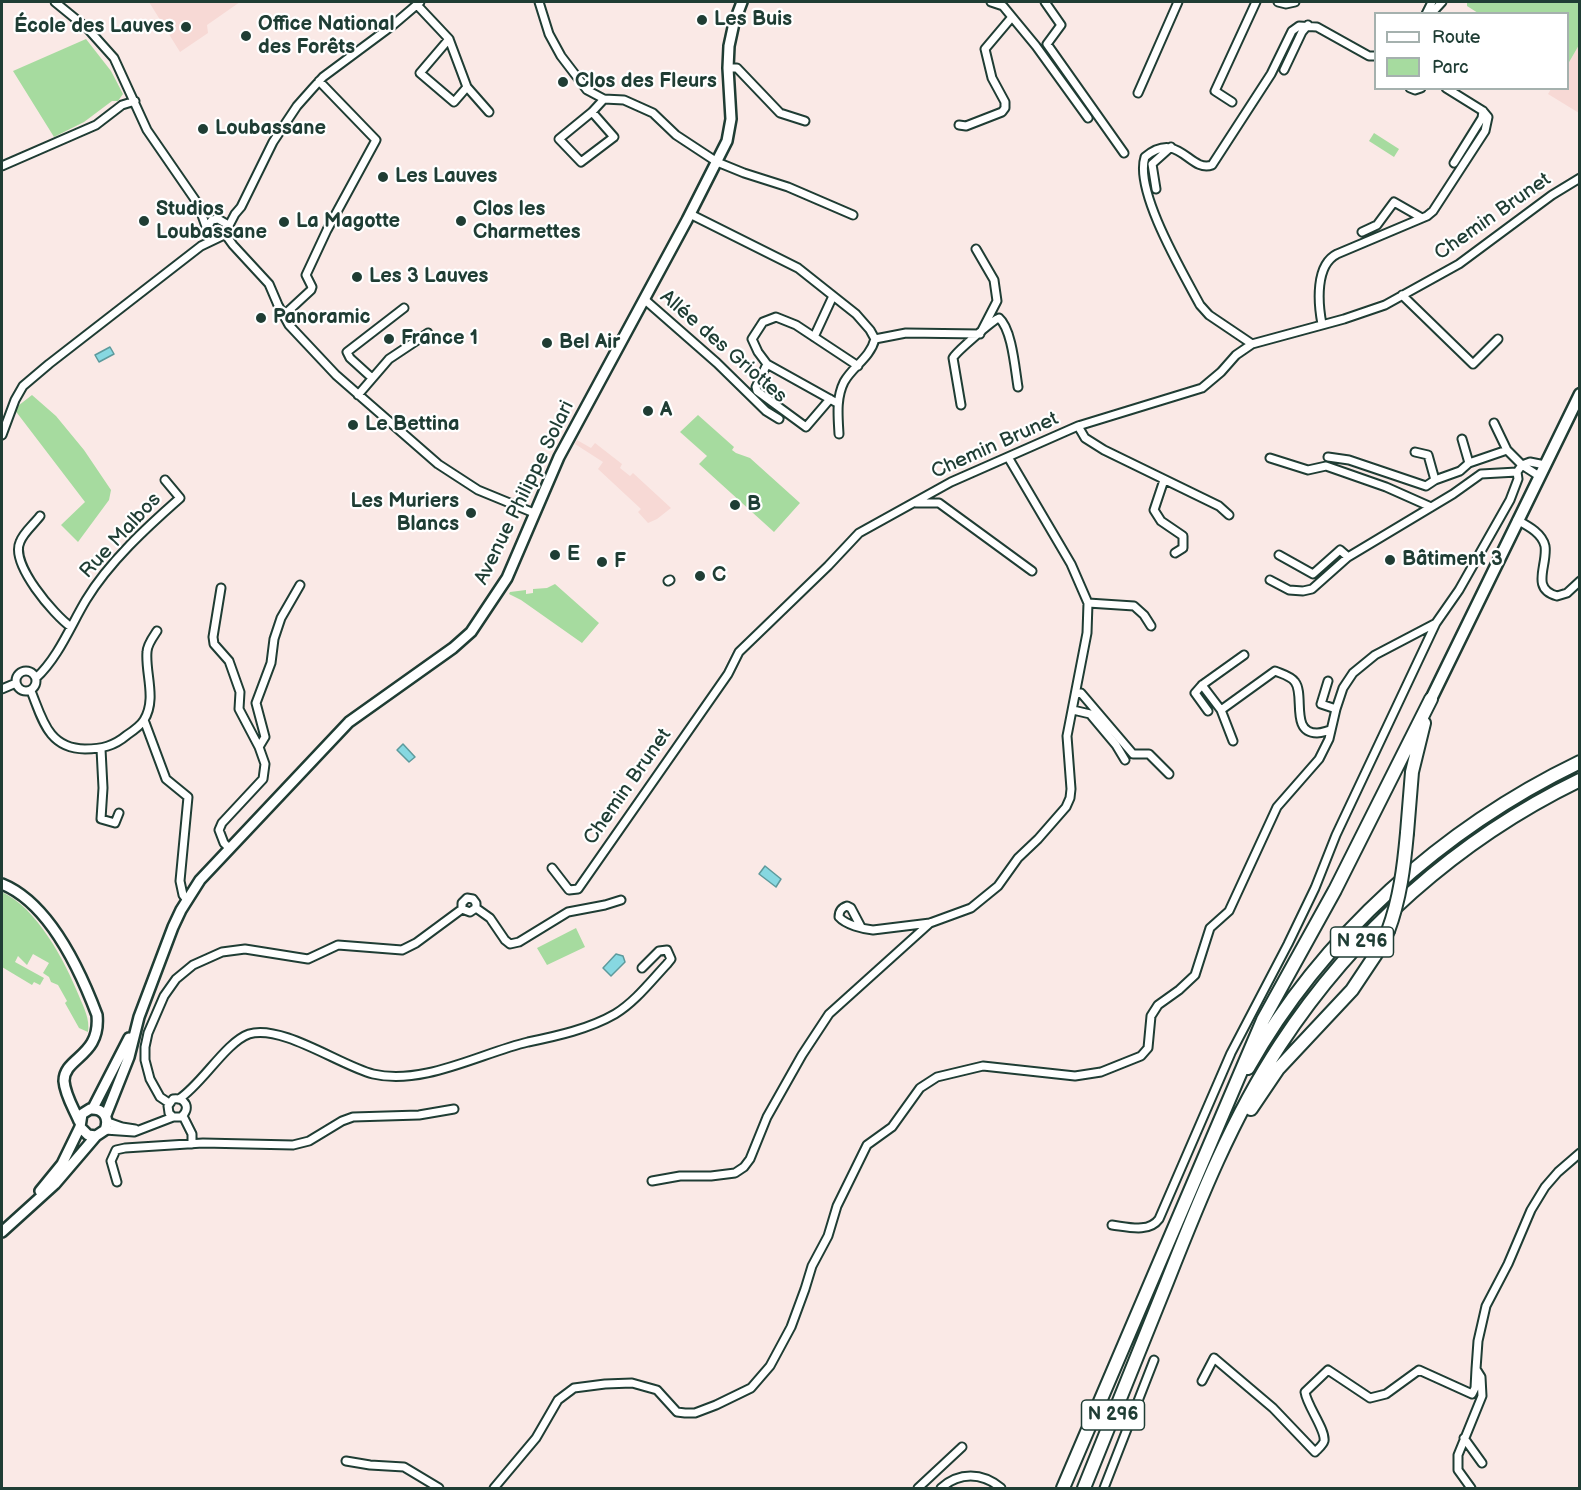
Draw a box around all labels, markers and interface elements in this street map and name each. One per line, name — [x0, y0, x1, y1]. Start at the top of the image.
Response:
place label: Les Buis — [714, 8, 792, 32]
legend — [1374, 12, 1569, 90]
place label: Office National des Forêts — [258, 13, 395, 60]
marker: Les Buis — [695, 13, 709, 27]
place label: École des Lauves — [14, 15, 174, 39]
marker: École des Lauves — [179, 20, 193, 34]
text: Route — [1432, 27, 1481, 48]
marker: Office National des Forêts — [239, 29, 253, 43]
text: Parc — [1432, 57, 1469, 78]
place label: Clos des Fleurs — [575, 70, 717, 94]
marker: Clos des Fleurs — [556, 75, 570, 89]
place label: Loubassane — [215, 117, 326, 141]
marker: Loubassane — [196, 122, 210, 136]
place label: Les Lauves — [395, 165, 497, 189]
street label: Chemin Brunet — [1430, 168, 1556, 266]
marker: Les Lauves — [376, 170, 390, 184]
place label: Studios Loubassane — [156, 198, 267, 245]
place label: Clos les Charmettes — [473, 198, 581, 245]
place label: La Magotte — [296, 210, 400, 234]
marker: Studios Loubassane — [137, 214, 151, 228]
marker: Clos les Charmettes — [454, 214, 468, 228]
marker: La Magotte — [277, 215, 291, 229]
place label: Les 3 Lauves — [369, 265, 488, 289]
marker: Les 3 Lauves — [350, 270, 364, 284]
street label: Allée des Griottes — [655, 285, 791, 409]
place label: Panoramic — [273, 306, 371, 330]
marker: Panoramic — [254, 311, 268, 325]
place label: France 1 — [401, 327, 478, 351]
place label: Bel Air — [559, 331, 620, 355]
marker: France 1 — [382, 332, 396, 346]
marker: Bel Air — [540, 336, 554, 350]
street label: Avenue Philippe Solari — [470, 397, 580, 589]
place label: A — [660, 399, 672, 423]
marker: A — [641, 404, 655, 418]
street label: Chemin Brunet — [928, 407, 1062, 485]
place label: Le Bettina — [365, 413, 460, 437]
marker: Le Bettina — [346, 418, 360, 432]
street label: Rue Malbos — [75, 488, 167, 584]
place label: Les Muriers Blancs — [350, 490, 459, 537]
place label: B — [747, 493, 761, 517]
marker: B — [728, 498, 742, 512]
marker: Les Muriers Blancs — [464, 506, 478, 520]
place label: E — [567, 543, 580, 567]
marker: E — [548, 548, 562, 562]
place label: Bâtiment 3 — [1402, 548, 1503, 572]
place label: F — [614, 550, 626, 574]
marker: Bâtiment 3 — [1383, 553, 1397, 567]
marker: F — [595, 555, 609, 569]
place label: C — [712, 564, 726, 588]
marker: C — [693, 569, 707, 583]
street label: Chemin Brunet — [579, 724, 677, 850]
road number: N 296 — [1330, 927, 1394, 957]
road number: N 296 — [1082, 1400, 1144, 1430]

